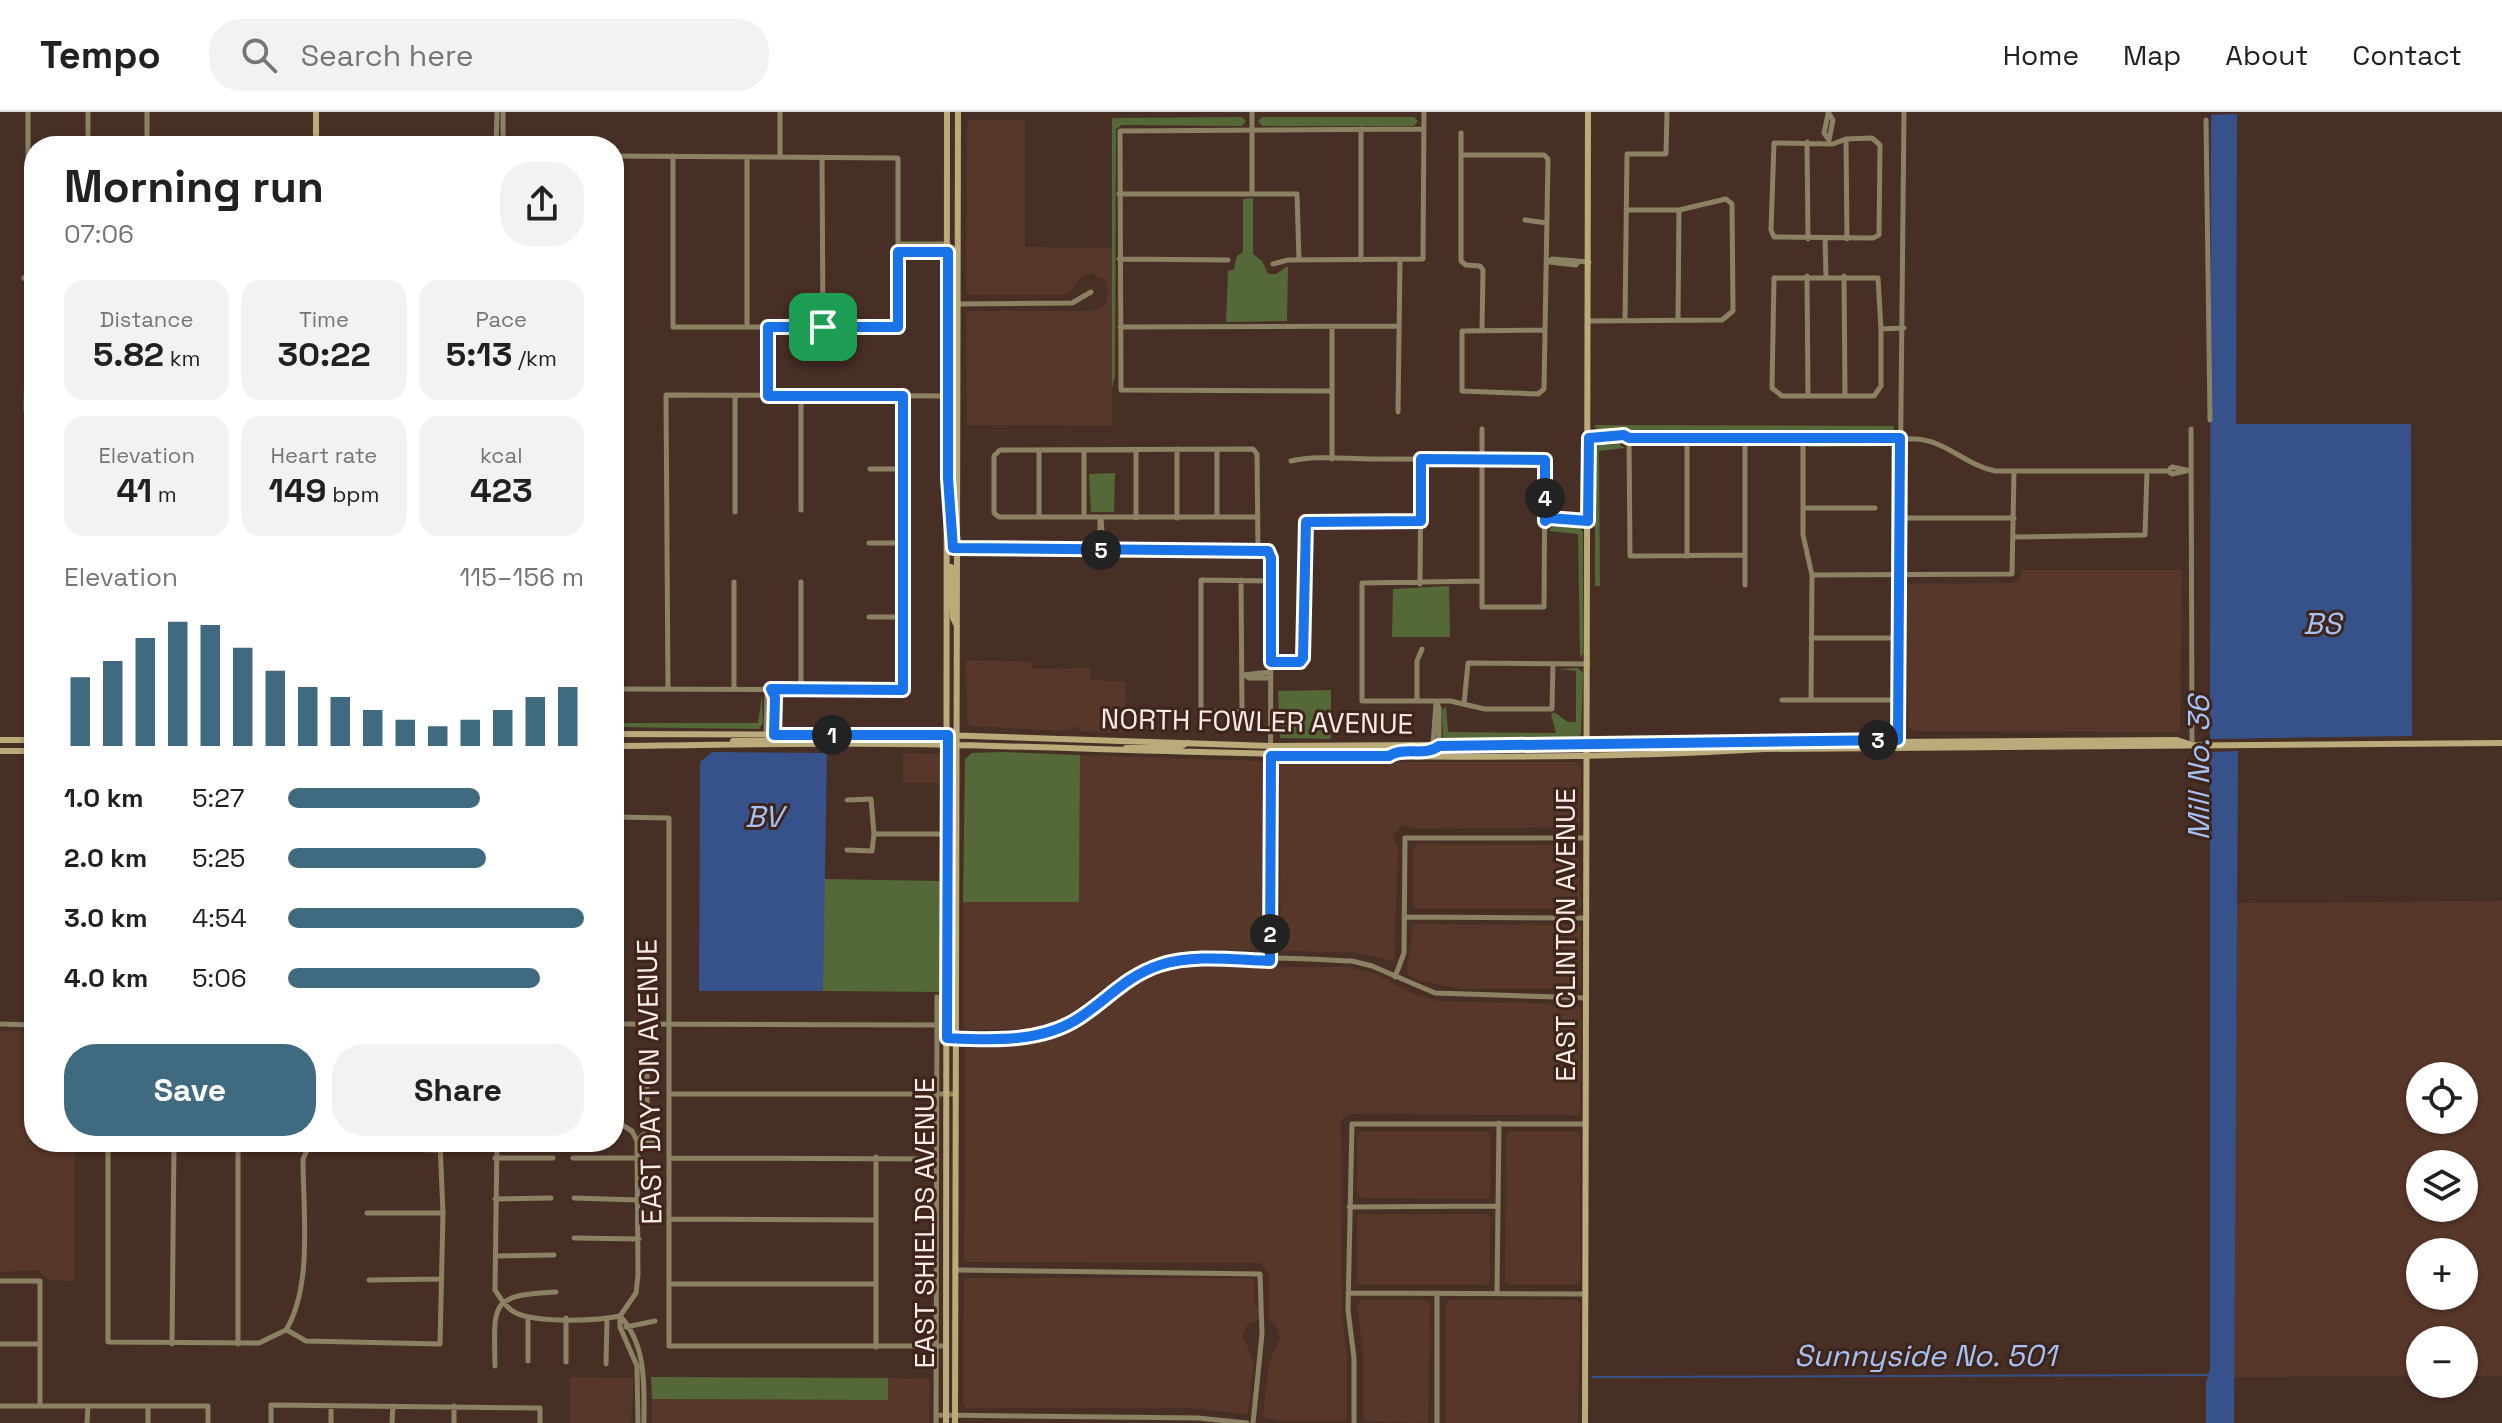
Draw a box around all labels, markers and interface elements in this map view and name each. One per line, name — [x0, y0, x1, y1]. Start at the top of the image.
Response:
search box — [209, 19, 769, 91]
text: Tempo — [40, 31, 161, 79]
icon: search — [237, 33, 281, 77]
text: Search here — [301, 36, 474, 75]
text: Home — [2003, 37, 2079, 73]
text: Map — [2123, 37, 2181, 73]
text: About — [2225, 37, 2308, 73]
text: Contact — [2352, 37, 2462, 73]
text: Morning run — [64, 159, 324, 215]
button: share — [500, 162, 584, 246]
text: 07:06 — [64, 217, 134, 251]
pin — [789, 293, 857, 361]
text: Distance — [100, 305, 194, 333]
text: Time — [299, 305, 349, 333]
text: Pace — [476, 305, 527, 333]
icon: arrive — [801, 305, 845, 349]
text: 5.82 — [93, 333, 164, 376]
text: 30:22 — [277, 333, 371, 376]
text: 5:13 — [446, 333, 512, 376]
text: km — [164, 344, 200, 372]
text: /km — [512, 344, 557, 372]
text: Elevation — [98, 441, 195, 469]
text: Heart rate — [271, 441, 377, 469]
text: kcal — [480, 441, 523, 469]
text: 41 — [117, 469, 152, 512]
text: 149 — [269, 469, 327, 512]
text: 423 — [470, 469, 533, 512]
pin: 4 — [1525, 478, 1565, 518]
text: m — [152, 480, 177, 508]
text: bpm — [327, 480, 379, 508]
text: 4 — [1538, 484, 1552, 512]
pin: 5 — [1081, 530, 1121, 570]
text: 5 — [1094, 536, 1108, 564]
text: Elevation — [64, 560, 178, 594]
text: 115–156 m — [460, 560, 584, 594]
water label: BS — [2303, 604, 2344, 643]
water label: Mill No. 36 — [2179, 693, 2218, 840]
street label: NORTH FOWLER AVENUE — [1100, 700, 1414, 742]
pin: 1 — [812, 715, 852, 755]
pin: 3 — [1858, 720, 1898, 760]
text: 1 — [827, 721, 837, 749]
text: 3 — [1871, 726, 1885, 754]
text: 1.0 km — [64, 781, 144, 815]
text: 5:27 — [192, 781, 244, 815]
street label: EAST CLINTON AVENUE — [1547, 788, 1583, 1082]
water label: BV — [745, 797, 788, 836]
text: 2.0 km — [64, 841, 147, 875]
text: 5:25 — [192, 841, 245, 875]
text: 3.0 km — [64, 901, 148, 935]
text: 4:54 — [192, 901, 247, 935]
pin: 2 — [1250, 914, 1290, 954]
text: 2 — [1263, 920, 1277, 948]
street label: EAST DAYTON AVENUE — [629, 939, 669, 1225]
text: 4.0 km — [64, 961, 148, 995]
text: 5:06 — [192, 961, 247, 995]
button: Save — [64, 1044, 316, 1136]
button: Share — [332, 1044, 584, 1136]
map controls — [2406, 1062, 2478, 1398]
button: locate — [2406, 1062, 2478, 1134]
street label: EAST SHIELDS AVENUE — [906, 1078, 942, 1368]
button: layers — [2406, 1150, 2478, 1222]
button: + — [2406, 1238, 2478, 1310]
button: − — [2406, 1326, 2478, 1398]
water label: Sunnyside No. 501 — [1794, 1336, 2059, 1375]

